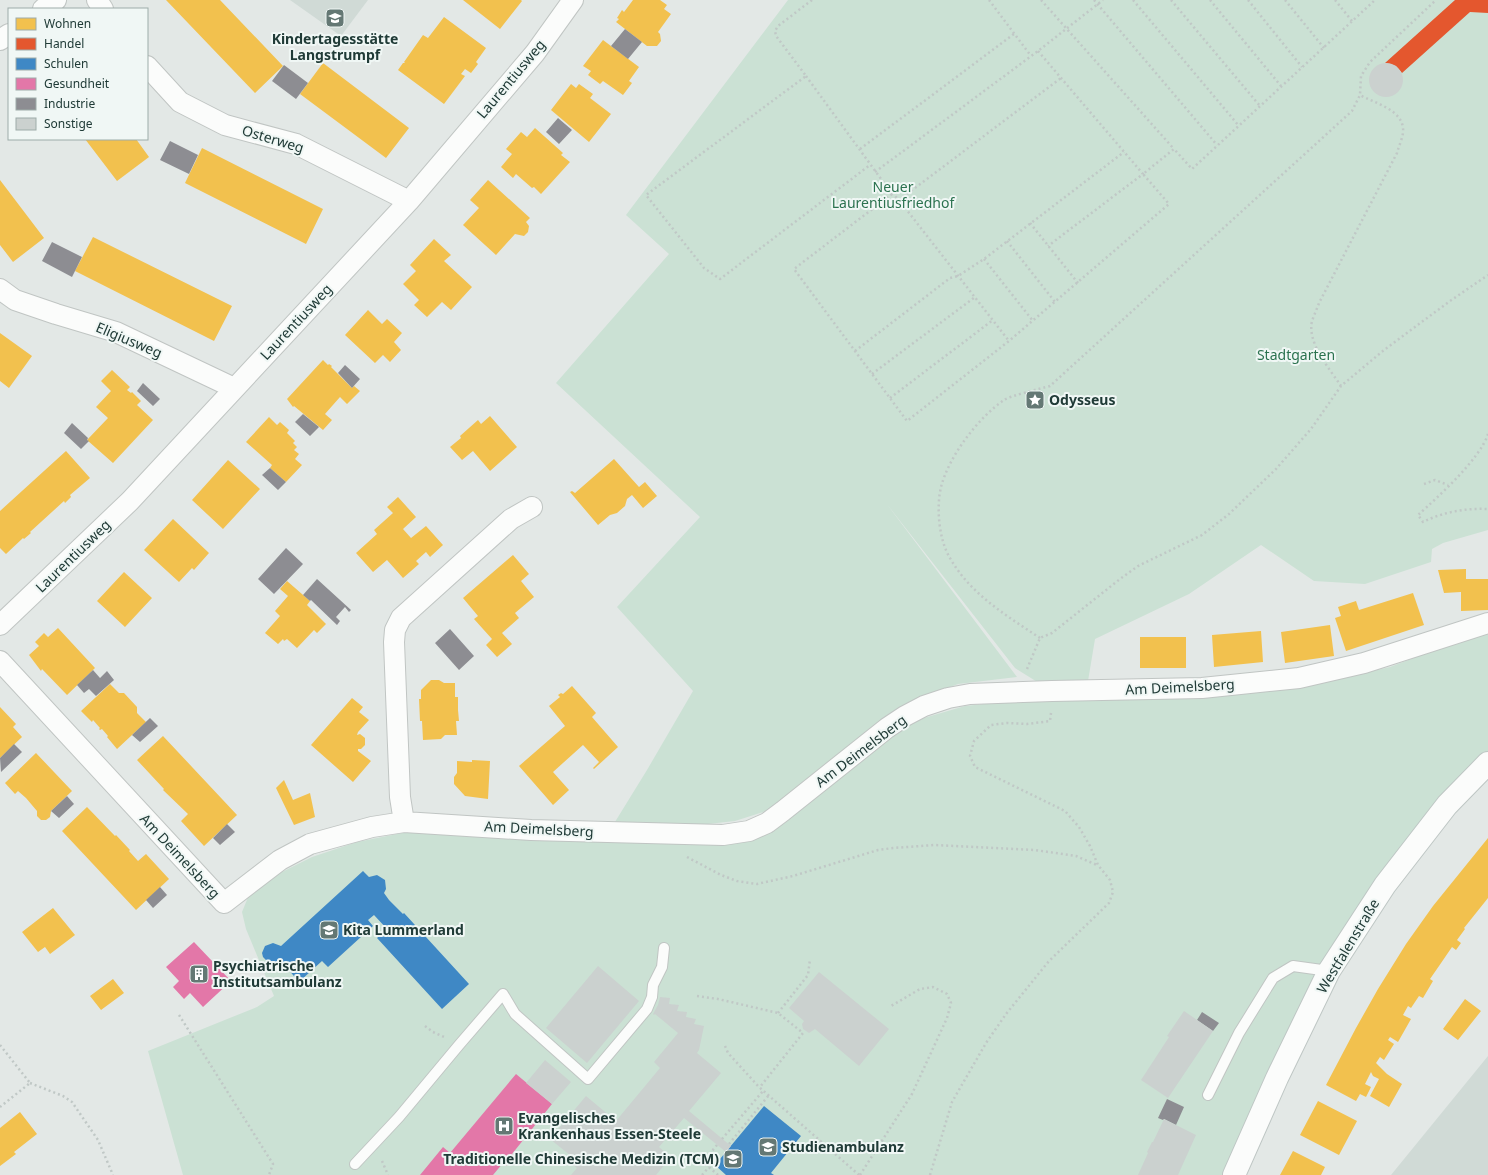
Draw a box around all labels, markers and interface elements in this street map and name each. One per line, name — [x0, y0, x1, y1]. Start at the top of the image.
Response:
school or university icon: Kindertagesstätte Langstrumpf — [324, 7, 346, 29]
legend — [8, 8, 148, 140]
text: Wohnen — [44, 15, 91, 32]
place label: Kindertagesstätte Langstrumpf — [272, 29, 398, 64]
text: Handel — [44, 35, 84, 52]
street label: Laurentiusweg — [472, 35, 549, 122]
text: Schulen — [44, 55, 88, 72]
text: Gesundheit — [44, 75, 110, 92]
text: Industrie — [44, 95, 95, 112]
text: Sonstige — [44, 115, 93, 132]
street label: Osterweg — [240, 120, 306, 157]
park label: Neuer Laurentiusfriedhof — [832, 177, 955, 212]
street label: Laurentiusweg — [255, 280, 336, 364]
street label: Eligiusweg — [93, 317, 165, 362]
park label: Stadtgarten — [1257, 345, 1335, 364]
place icon: Odysseus — [1024, 389, 1046, 411]
place label: Odysseus — [1049, 390, 1115, 409]
street label: Laurentiusweg — [31, 515, 114, 596]
street label: Am Deimelsberg — [1125, 674, 1235, 699]
street label: Am Deimelsberg — [811, 710, 910, 791]
street label: Am Deimelsberg — [136, 809, 225, 902]
street label: Am Deimelsberg — [484, 816, 594, 841]
street label: Westfalenstraße — [1312, 895, 1383, 997]
school or university icon: Kita Lummerland — [318, 919, 340, 941]
place label: Kita Lummerland — [343, 920, 464, 939]
place label: Psychiatrische Institutsambulanz — [213, 956, 342, 991]
building icon: Psychiatrische Institutsambulanz — [188, 963, 210, 985]
place label: Evangelisches Krankenhaus Essen-Steele — [518, 1108, 701, 1143]
hospital icon: Evangelisches Krankenhaus Essen-Steele — [493, 1115, 515, 1137]
school or university icon: Studienambulanz — [757, 1136, 779, 1158]
place label: Studienambulanz — [782, 1137, 904, 1156]
school or university icon: Traditionelle Chinesische Medizin (TCM) — [722, 1148, 744, 1170]
place label: Traditionelle Chinesische Medizin (TCM) — [443, 1149, 719, 1168]

